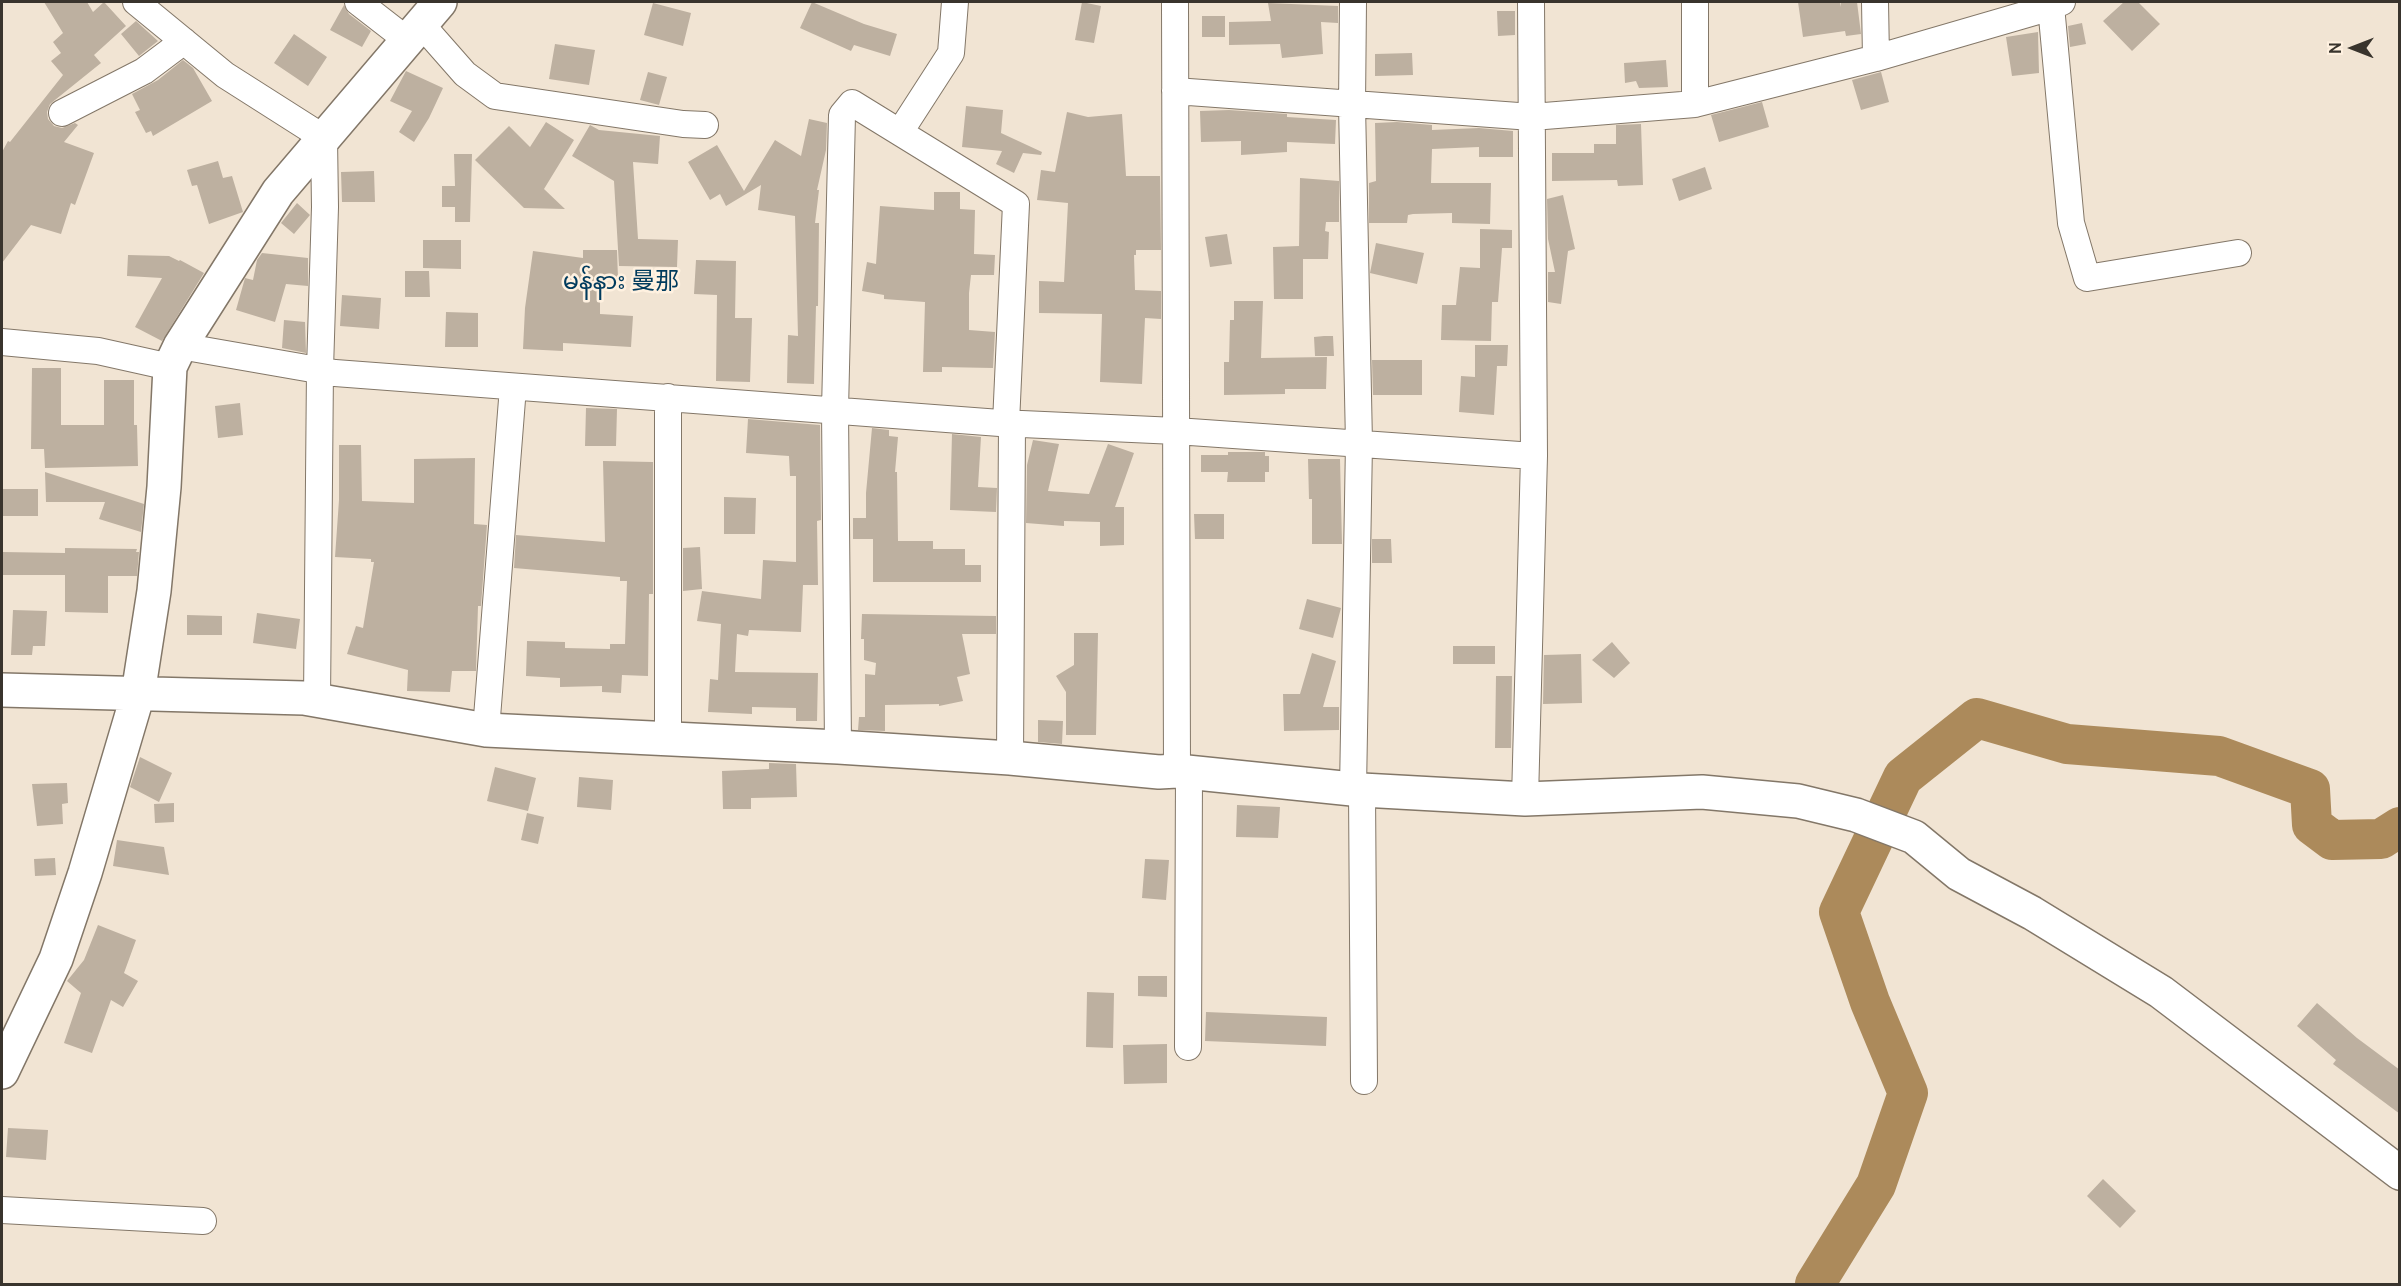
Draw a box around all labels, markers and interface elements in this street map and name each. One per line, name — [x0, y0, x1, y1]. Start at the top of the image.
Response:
north arrow — [2323, 18, 2383, 78]
text: N — [2326, 42, 2344, 54]
district label: မန်နား 曼那 — [563, 267, 679, 295]

